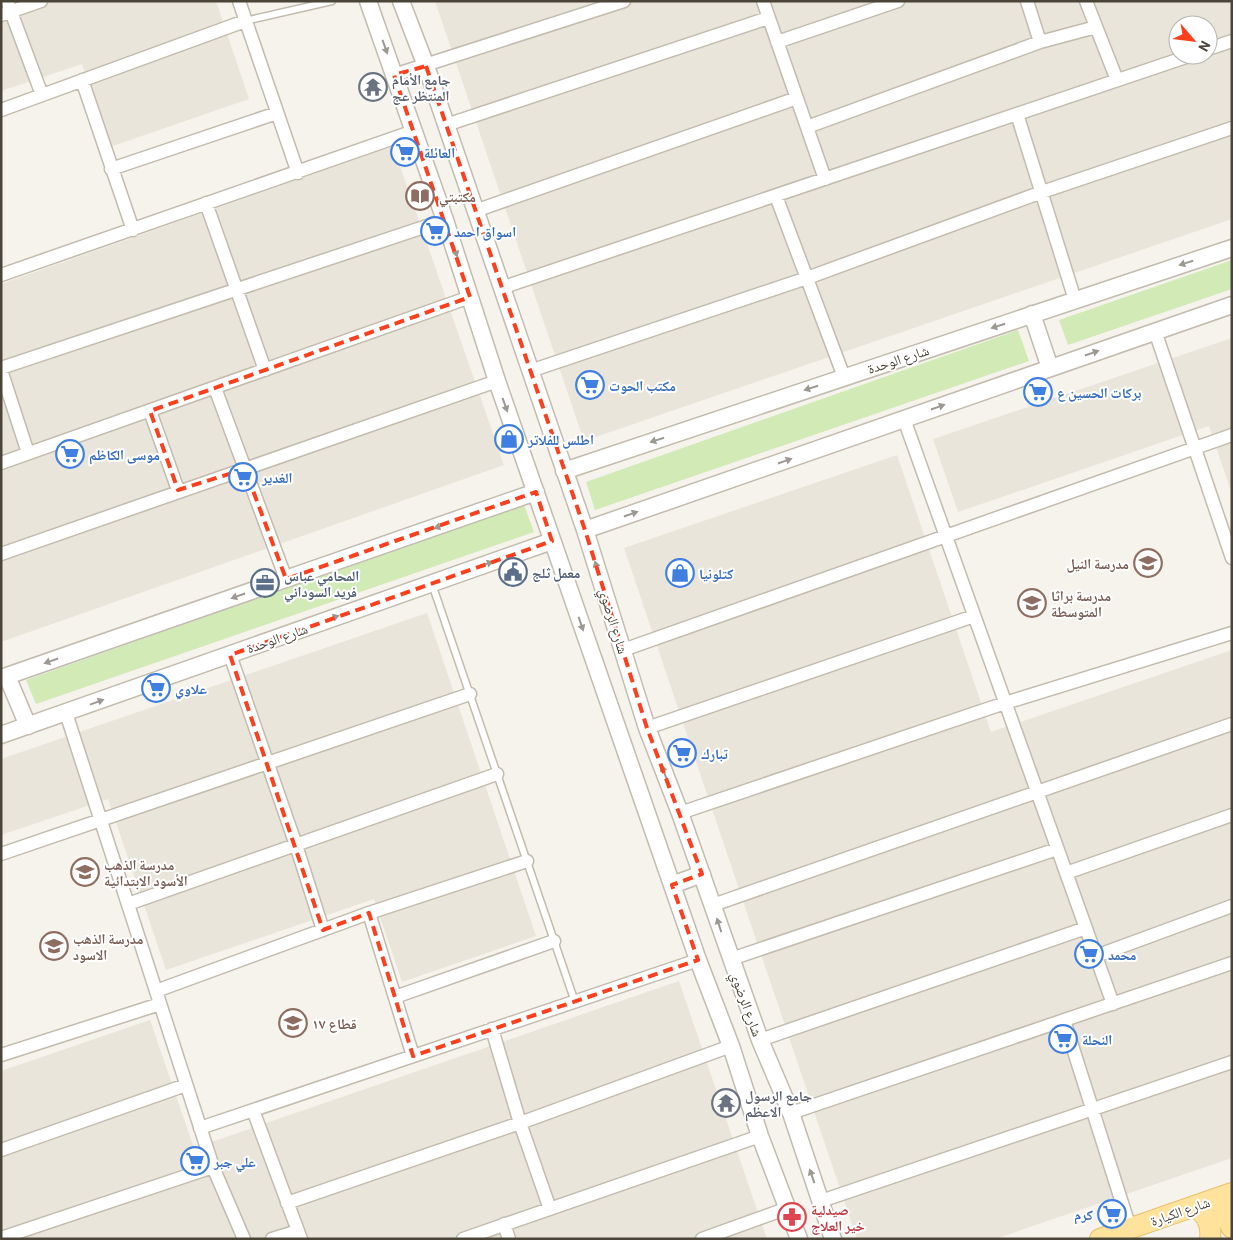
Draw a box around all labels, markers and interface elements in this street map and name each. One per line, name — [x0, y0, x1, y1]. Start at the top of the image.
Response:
north arrow — [1168, 15, 1218, 65]
text: N — [1195, 38, 1215, 54]
one-way arrow — [381, 40, 389, 55]
place label: جامع الأمام المنتظر عج — [392, 71, 451, 105]
temple icon: جامع الأمام المنتظر عج — [358, 72, 388, 102]
supermarket icon: العائلة — [390, 137, 420, 167]
place label: العائلة — [424, 144, 455, 161]
library icon: مكتبتي — [405, 181, 435, 211]
place label: مكتبتي — [439, 188, 476, 208]
supermarket icon: اسواق احمد — [420, 216, 450, 246]
place label: اسواق احمد — [454, 223, 516, 241]
one-way arrow — [451, 243, 459, 258]
one-way arrow — [1178, 260, 1193, 267]
one-way arrow — [991, 323, 1006, 330]
street label: شارع الوحدة — [865, 341, 931, 379]
one-way arrow — [1084, 349, 1099, 357]
supermarket icon: مكتب الحوت — [575, 370, 605, 400]
place label: مكتب الحوت — [609, 377, 676, 394]
supermarket icon: بركات الحسين ع — [1023, 377, 1053, 407]
place label: بركات الحسين ع — [1057, 384, 1141, 402]
one-way arrow — [803, 385, 818, 393]
one-way arrow — [501, 398, 509, 413]
one-way arrow — [931, 403, 946, 410]
shop icon: اطلس للفلاتر — [494, 424, 524, 454]
place label: اطلس للفلاتر — [527, 431, 594, 449]
one-way arrow — [649, 437, 664, 444]
supermarket icon: موسى الكاظم — [55, 439, 85, 469]
place label: موسى الكاظم — [89, 446, 160, 465]
one-way arrow — [778, 457, 793, 465]
supermarket icon: الغدير — [228, 462, 258, 492]
place label: الغدير — [261, 469, 292, 486]
one-way arrow — [624, 510, 639, 517]
one-way arrow — [433, 522, 448, 530]
school or university icon: مدرسة النيل — [1133, 548, 1163, 578]
place label: مدرسة النيل — [1066, 555, 1129, 573]
public building icon: معمل ثلج — [498, 557, 528, 587]
shop icon: كتلونيا — [665, 558, 695, 588]
one-way arrow — [478, 560, 493, 567]
one-way arrow — [593, 561, 601, 576]
place label: معمل ثلج — [532, 564, 580, 582]
place label: كتلونيا — [699, 565, 733, 582]
place label: المحامي عباس فريد السوداني — [284, 567, 359, 603]
office icon: المحامي عباس فريد السوداني — [250, 568, 280, 598]
street label: شارع الرضوي — [593, 586, 632, 657]
place label: مدرسة براثا المتوسطة — [1051, 587, 1111, 620]
school or university icon: مدرسة براثا المتوسطة — [1017, 588, 1047, 618]
one-way arrow — [230, 593, 245, 600]
one-way arrow — [325, 614, 340, 621]
one-way arrow — [578, 617, 586, 632]
street label: شارع الوحدة — [244, 620, 310, 658]
one-way arrow — [43, 657, 58, 665]
supermarket icon: علاوي — [141, 673, 171, 703]
place label: علاوي — [175, 680, 207, 700]
one-way arrow — [89, 698, 104, 705]
supermarket icon: تبارك — [667, 738, 697, 768]
place label: تبارك — [701, 745, 728, 762]
one-way arrow — [660, 765, 667, 780]
place label: مدرسة الذهب الأسود الابتدائية — [104, 856, 188, 889]
school or university icon: مدرسة الذهب الأسود الابتدائية — [70, 857, 100, 887]
one-way arrow — [715, 918, 723, 933]
place label: مدرسة الذهب الاسود — [73, 930, 143, 963]
school or university icon: مدرسة الذهب الاسود — [39, 931, 69, 961]
supermarket icon: محمد — [1074, 939, 1104, 969]
place label: محمد — [1108, 946, 1136, 963]
street label: شارع الرضوي — [724, 969, 767, 1040]
school or university icon: قطاع ١٧ — [278, 1008, 308, 1038]
place label: قطاع ١٧ — [312, 1015, 357, 1033]
supermarket icon: النحلة — [1048, 1024, 1078, 1054]
place label: النحلة — [1082, 1031, 1112, 1048]
place label: جامع الرسول الاعظم — [745, 1087, 812, 1122]
temple icon: جامع الرسول الاعظم — [711, 1088, 741, 1118]
supermarket icon: علي جبر — [180, 1146, 210, 1176]
place label: علي جبر — [213, 1153, 256, 1173]
one-way arrow — [808, 1168, 816, 1183]
street label: شارع الكيارة — [1148, 1193, 1213, 1231]
supermarket icon: كرم — [1097, 1199, 1127, 1229]
place label: صيدلية خير العلاج — [811, 1201, 865, 1235]
pharmacy icon: صيدلية خير العلاج — [777, 1202, 807, 1232]
place label: كرم — [1074, 1206, 1093, 1225]

